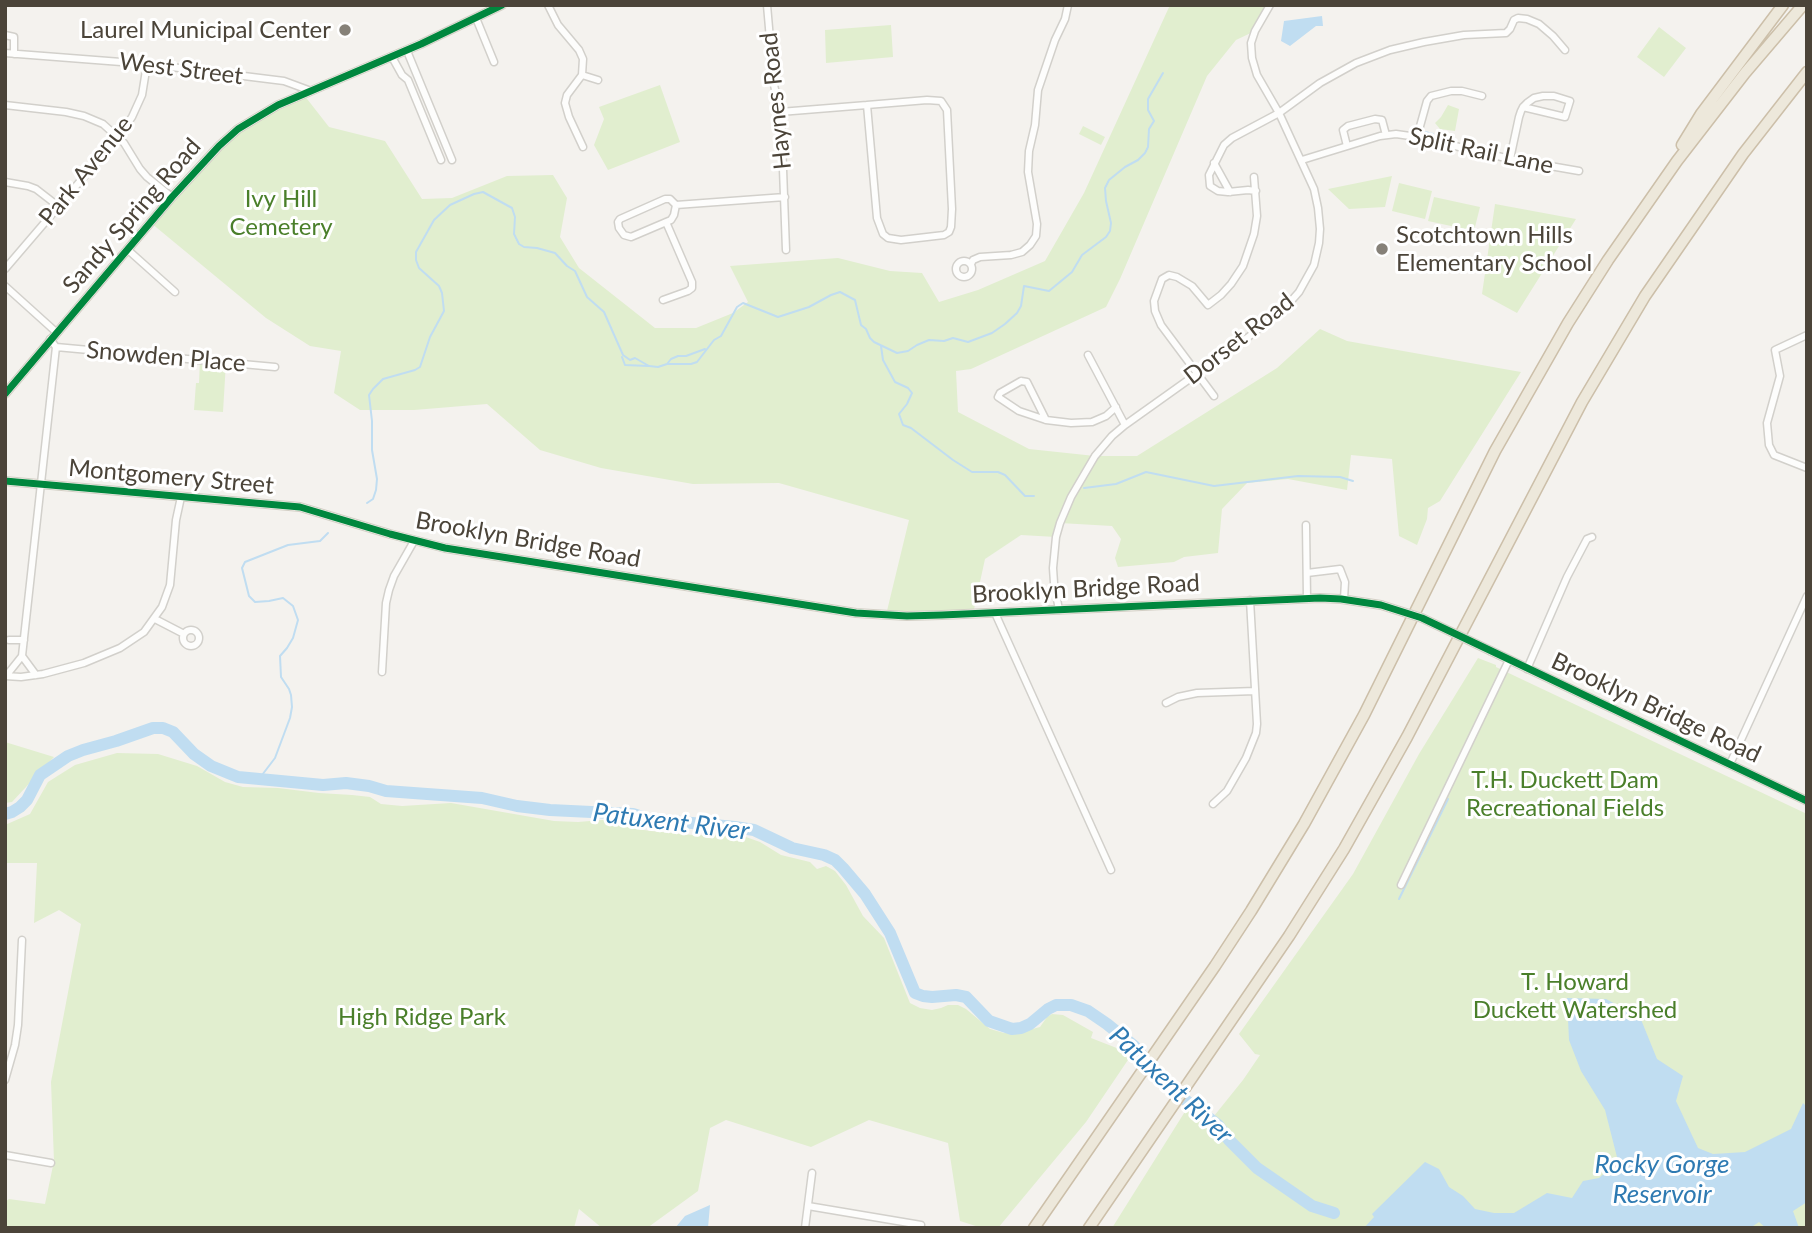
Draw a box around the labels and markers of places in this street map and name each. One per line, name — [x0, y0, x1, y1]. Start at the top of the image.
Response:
place label: Laurel Municipal Center — [80, 16, 331, 44]
marker: Laurel Municipal Center — [337, 22, 353, 38]
place label: Scotchtown Hills Elementary School — [1396, 221, 1592, 277]
marker: Scotchtown Hills Elementary School — [1374, 241, 1390, 257]

